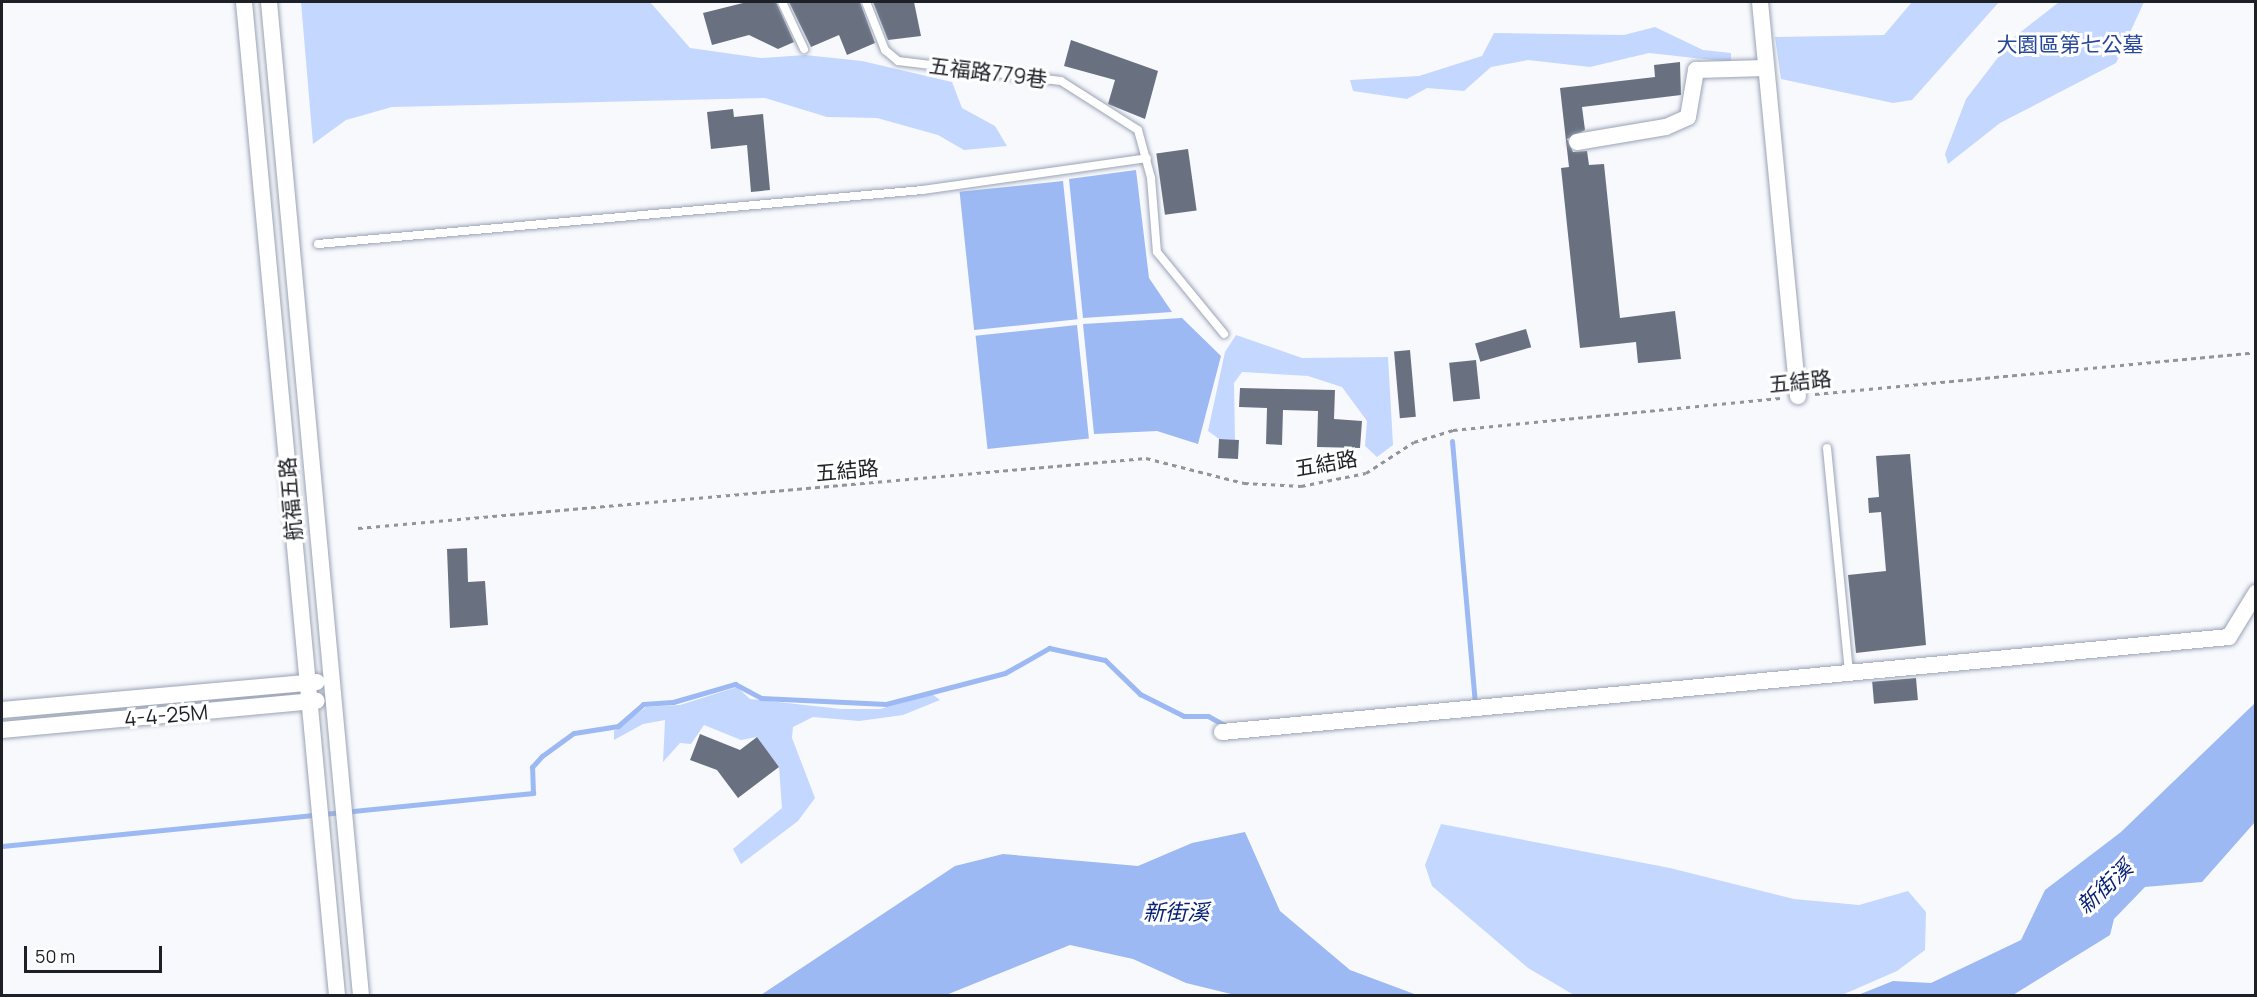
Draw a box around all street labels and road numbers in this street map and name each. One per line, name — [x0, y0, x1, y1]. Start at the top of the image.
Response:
street label: 五福路779巷 — [928, 52, 1048, 92]
street label: 五結路 — [1767, 365, 1833, 397]
street label: 五結路 — [1293, 445, 1359, 481]
street label: 五結路 — [815, 455, 879, 485]
street label: 航福五路 — [274, 456, 306, 542]
street label: 4-4-25M — [123, 699, 209, 731]

